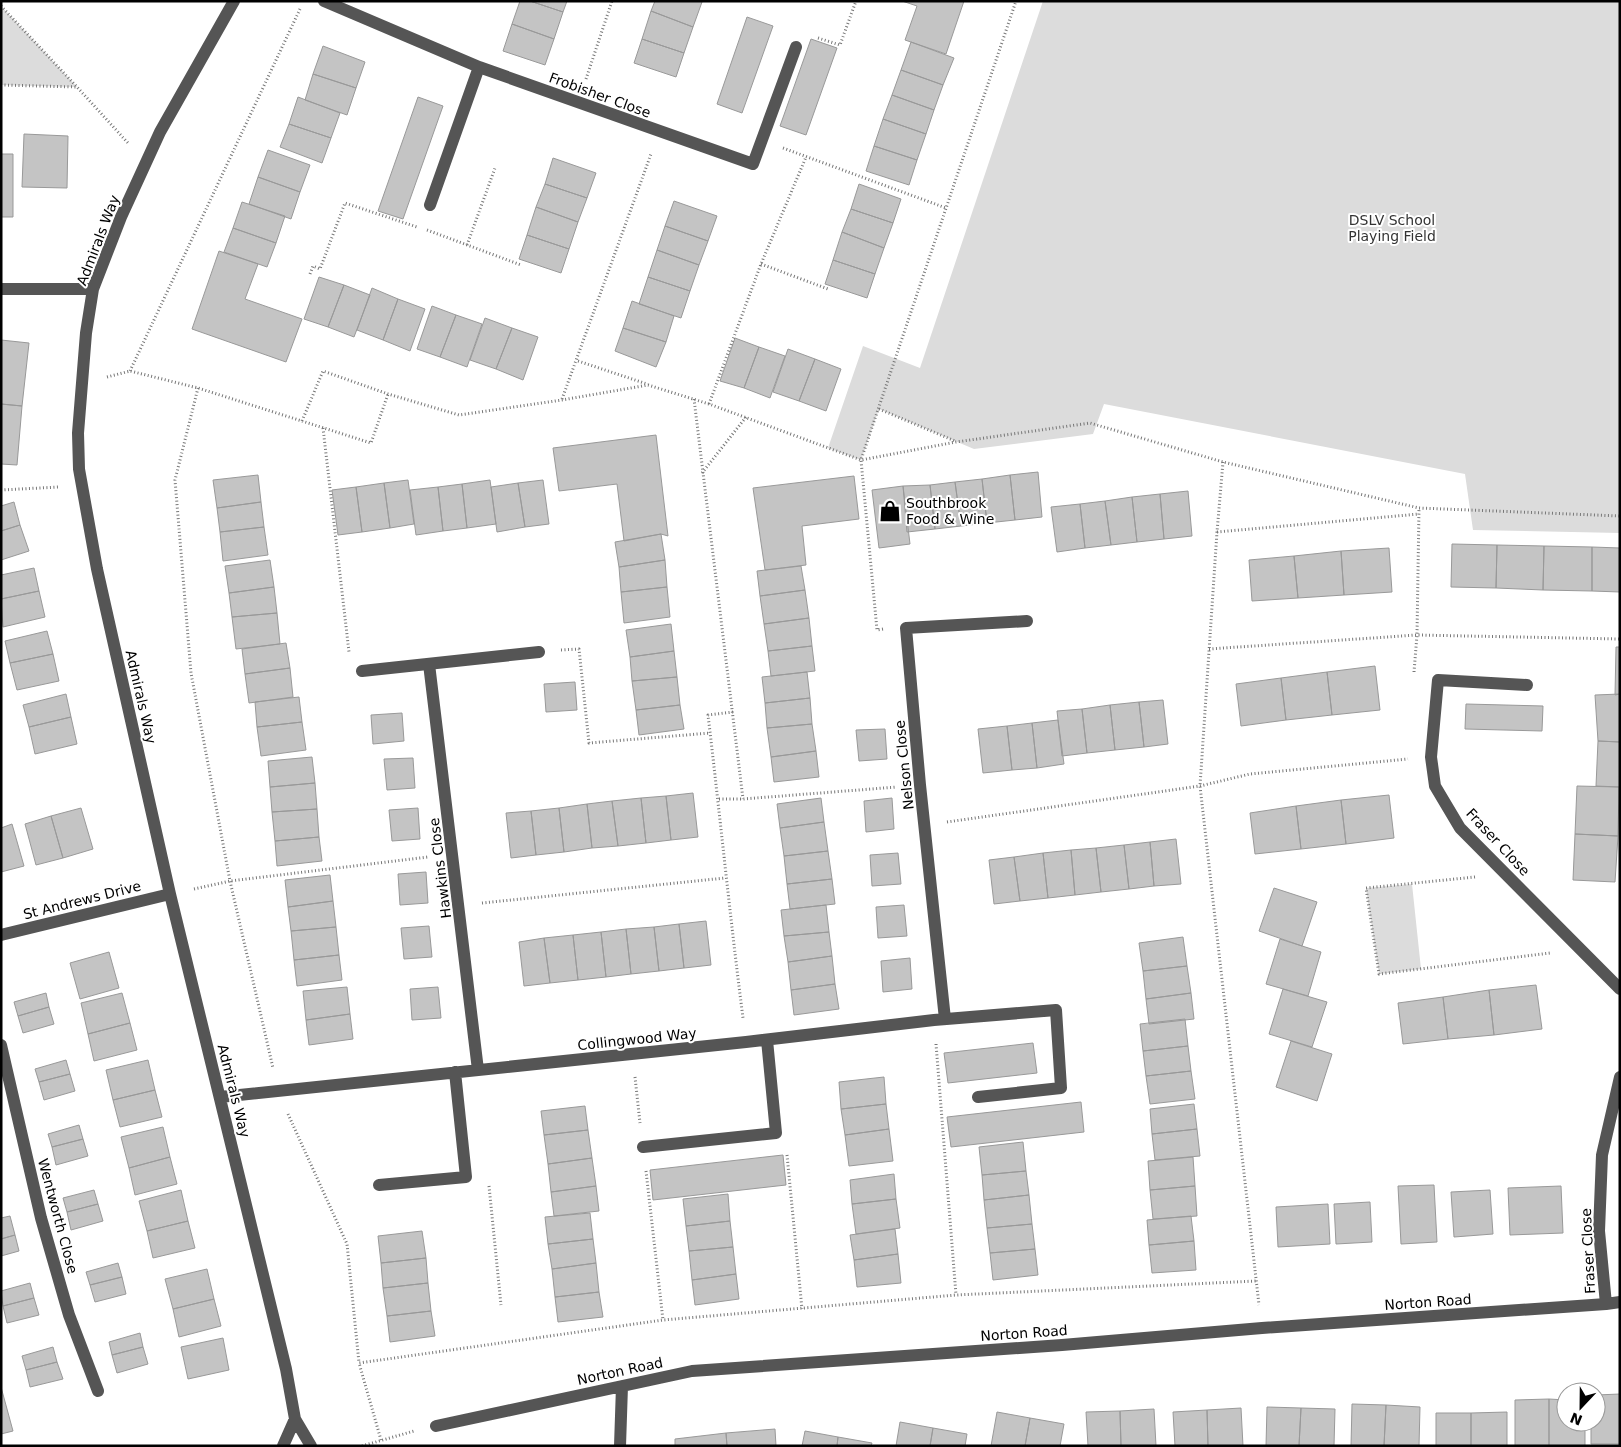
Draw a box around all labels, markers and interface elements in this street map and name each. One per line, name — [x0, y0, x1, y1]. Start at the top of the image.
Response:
street label: Frobisher Close — [547, 69, 653, 121]
street label: Admirals Way — [73, 193, 123, 287]
park label: DSLV School Playing Field — [1348, 212, 1436, 244]
place label: Southbrook Food & Wine — [906, 495, 994, 527]
shop icon: Southbrook Food & Wine — [877, 498, 903, 524]
street label: Admirals Way — [122, 649, 160, 745]
street label: Nelson Close — [891, 719, 917, 811]
street label: Fraser Close — [1463, 805, 1533, 879]
street label: Hawkins Close — [426, 817, 454, 919]
street label: St Andrews Drive — [21, 878, 143, 922]
street label: Collingwood Way — [577, 1025, 697, 1053]
street label: Admirals Way — [215, 1043, 253, 1139]
street label: Wentworth Close — [35, 1157, 81, 1275]
street label: Fraser Close — [1578, 1208, 1598, 1294]
street label: Norton Road — [1384, 1291, 1472, 1313]
street label: Norton Road — [980, 1322, 1068, 1344]
street label: Norton Road — [576, 1354, 664, 1388]
north arrow — [1556, 1382, 1606, 1432]
text: N — [1568, 1409, 1585, 1429]

